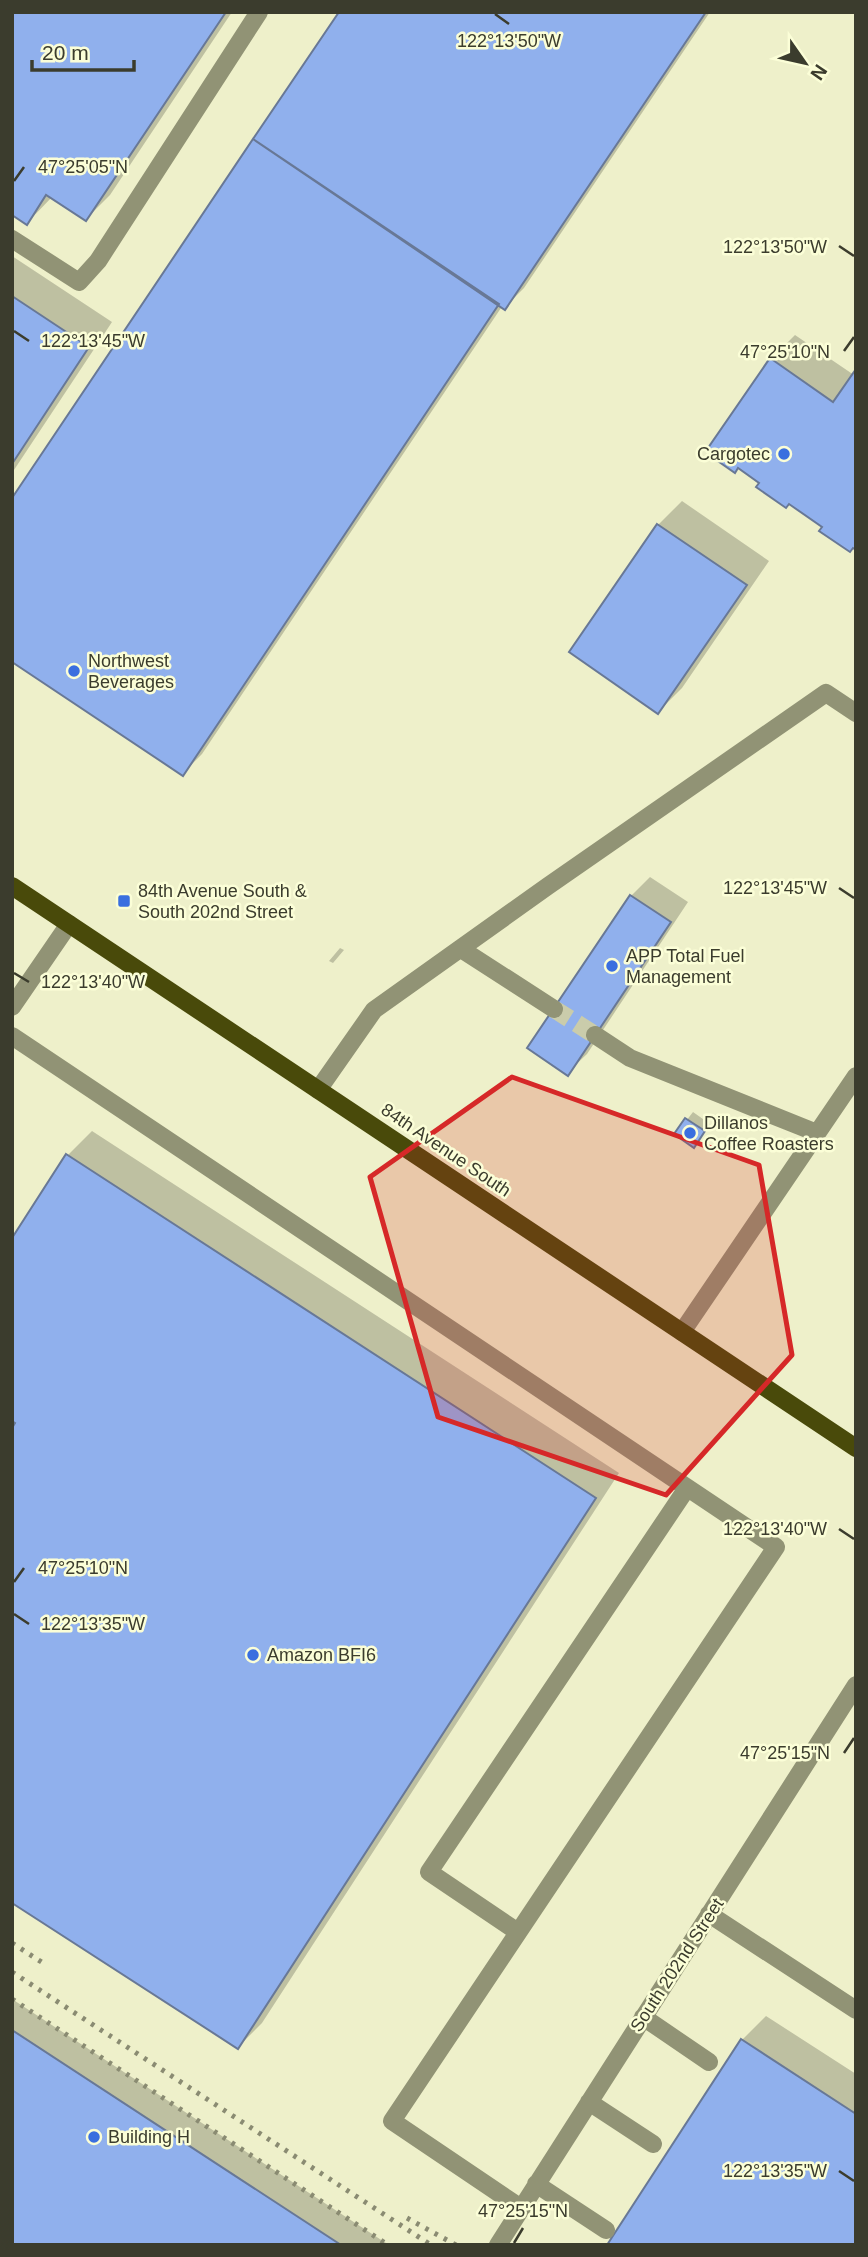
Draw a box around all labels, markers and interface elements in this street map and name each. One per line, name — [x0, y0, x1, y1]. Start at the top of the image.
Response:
scale bar — [32, 28, 133, 72]
north arrow — [770, 28, 840, 98]
text: 122°13'50"W — [457, 31, 561, 51]
text: 20 m — [42, 41, 89, 64]
text: N — [806, 61, 831, 84]
text: 47°25'05"N — [38, 157, 128, 177]
text: 122°13'50"W — [723, 237, 827, 257]
text: 122°13'45"W — [41, 331, 145, 351]
text: 47°25'10"N — [740, 342, 830, 362]
place label: Cargotec — [697, 444, 770, 464]
marker: Cargotec — [776, 446, 792, 462]
place label: Northwest Beverages — [88, 651, 174, 692]
marker: Northwest Beverages — [66, 663, 82, 679]
text: 122°13'45"W — [723, 878, 827, 898]
place label: 84th Avenue South & South 202nd Street — [138, 881, 307, 922]
marker: 84th Avenue South & South 202nd Street — [116, 893, 132, 909]
place label: APP Total Fuel Management — [626, 946, 744, 987]
marker: APP Total Fuel Management — [604, 958, 620, 974]
text: 122°13'40"W — [41, 972, 145, 992]
street label: 84th Avenue South — [377, 1099, 515, 1201]
place label: Dillanos Coffee Roasters — [704, 1113, 834, 1154]
marker: Dillanos Coffee Roasters — [682, 1125, 698, 1141]
text: 122°13'40"W — [723, 1519, 827, 1539]
text: 47°25'10"N — [38, 1558, 128, 1578]
text: 122°13'35"W — [41, 1614, 145, 1634]
place label: Amazon BFI6 — [267, 1645, 376, 1665]
marker: Amazon BFI6 — [245, 1647, 261, 1663]
text: 47°25'15"N — [740, 1743, 830, 1763]
street label: South 202nd Street — [626, 1895, 728, 2035]
place label: Building H — [108, 2127, 190, 2147]
marker: Building H — [86, 2129, 102, 2145]
text: 122°13'35"W — [723, 2161, 827, 2181]
text: 47°25'15"N — [478, 2201, 568, 2221]

